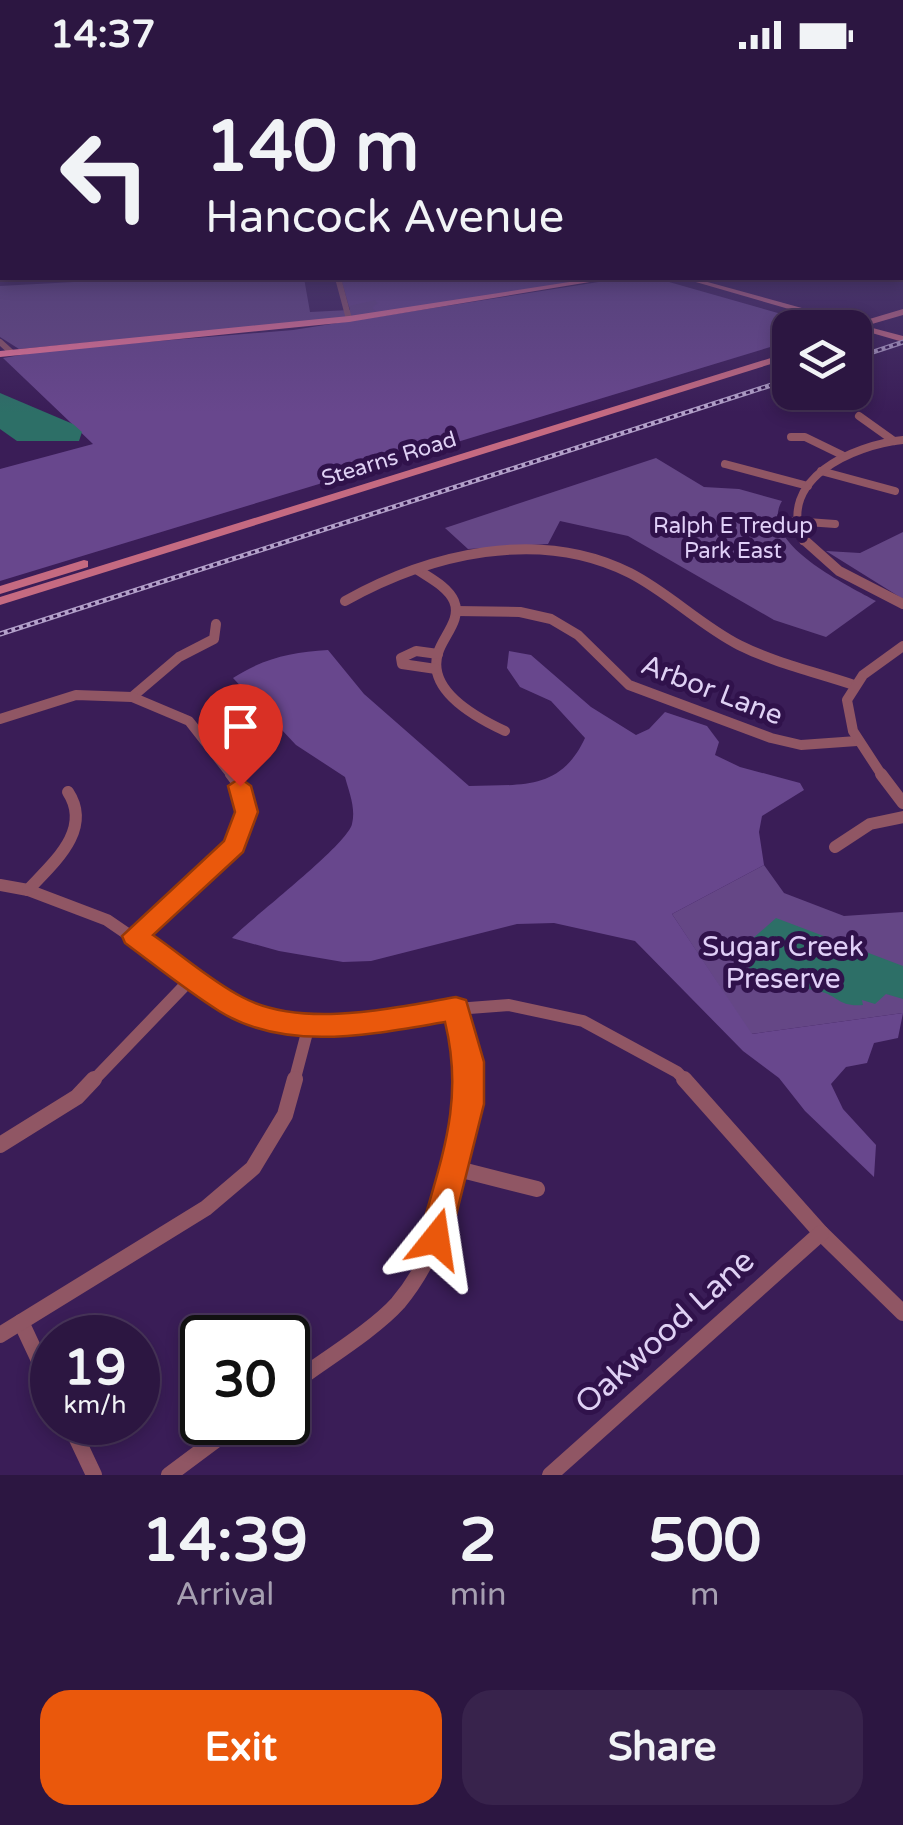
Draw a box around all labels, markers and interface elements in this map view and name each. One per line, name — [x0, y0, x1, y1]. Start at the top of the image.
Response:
text: 14:37 — [50, 12, 155, 58]
text: 140 m — [205, 106, 419, 190]
icon: left — [40, 110, 170, 240]
text: Hancock Avenue — [205, 191, 564, 245]
map controls — [772, 310, 872, 410]
button: layers — [772, 310, 872, 410]
street label: Stearns Road — [318, 426, 460, 492]
park label: Ralph E Tredup Park East — [653, 513, 813, 564]
street label: Arbor Lane — [636, 647, 788, 733]
pin — [198, 684, 283, 787]
icon: arrive — [213, 699, 268, 754]
park label: Sugar Creek Preserve — [702, 930, 864, 996]
position arrow — [384, 1187, 488, 1291]
street label: Oakwood Lane — [568, 1242, 762, 1422]
speed limit sign: 30 — [180, 1315, 310, 1445]
text: 19 — [64, 1338, 126, 1398]
text: km/h — [64, 1390, 126, 1420]
text: 14:39 — [142, 1505, 308, 1577]
text: 2 — [459, 1505, 497, 1577]
text: 500 — [648, 1505, 761, 1577]
text: Arrival — [175, 1576, 274, 1614]
text: min — [450, 1576, 507, 1614]
text: m — [690, 1576, 719, 1614]
button: Exit — [40, 1690, 442, 1805]
button: Share — [462, 1690, 863, 1805]

